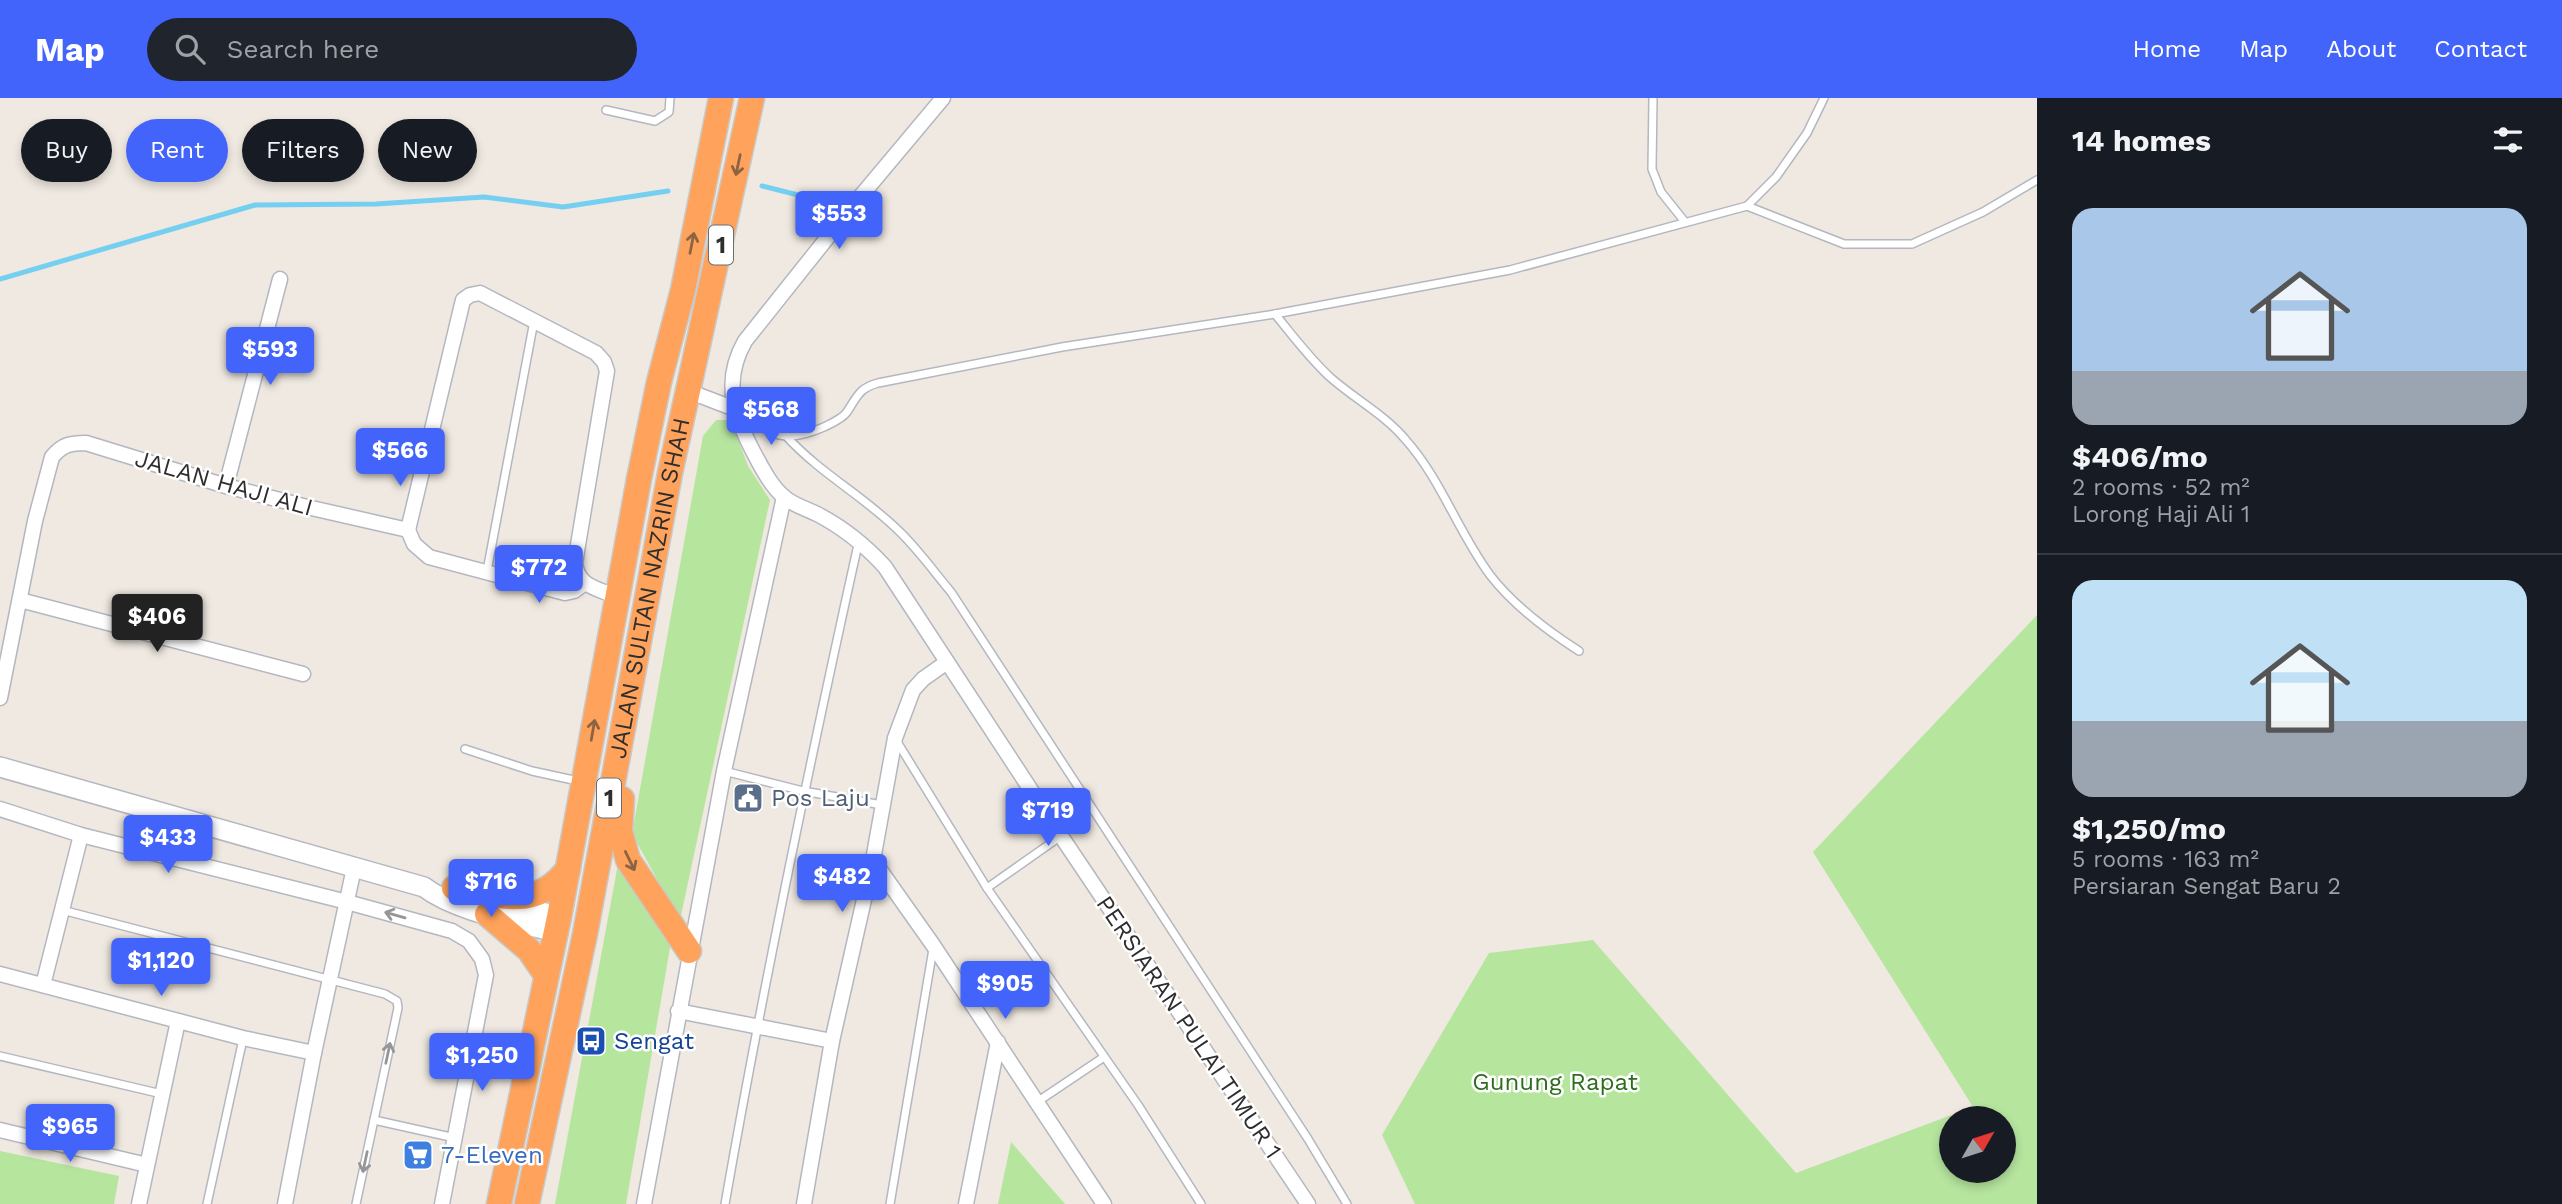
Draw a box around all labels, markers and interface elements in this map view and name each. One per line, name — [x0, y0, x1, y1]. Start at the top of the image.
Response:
search box — [147, 18, 637, 81]
text: Map — [35, 30, 105, 69]
icon: search — [171, 30, 209, 68]
text: Search here — [227, 34, 379, 64]
text: Home — [2133, 35, 2201, 63]
text: Map — [2239, 35, 2288, 63]
text: About — [2326, 35, 2396, 63]
text: Contact — [2434, 35, 2527, 63]
chip: Buy — [21, 119, 112, 182]
chip: Rent — [126, 119, 228, 182]
chip: Filters — [242, 119, 364, 182]
chip: New — [378, 119, 477, 182]
icon: filters — [2489, 121, 2527, 159]
text: 14 homes — [2072, 123, 2211, 158]
one-way arrow — [731, 153, 745, 176]
pin: $553 — [798, 192, 880, 251]
text: $553 — [811, 200, 867, 227]
road number: 1 — [709, 226, 733, 264]
one-way arrow — [686, 232, 700, 255]
icon: home — [2237, 253, 2363, 379]
pin: $593 — [229, 328, 311, 387]
text: $593 — [242, 336, 298, 363]
pin: $568 — [730, 388, 812, 447]
text: $568 — [743, 396, 799, 423]
street label: JALAN SULTAN NAZRIN SHAH — [604, 415, 696, 761]
pin: $566 — [359, 428, 441, 488]
text: $566 — [372, 437, 428, 464]
text: $406/mo — [2072, 439, 2208, 474]
street label: JALAN HAJI ALI — [132, 444, 316, 522]
text: 2 rooms · 52 m² — [2072, 474, 2250, 501]
text: Lorong Haji Ali 1 — [2072, 501, 2250, 528]
pin: $772 — [498, 546, 580, 605]
text: $772 — [511, 554, 567, 581]
pin: $406 — [116, 594, 198, 654]
text: $406 — [128, 603, 186, 630]
icon: home — [2237, 625, 2363, 751]
one-way arrow — [587, 719, 600, 741]
road number: 1 — [597, 778, 621, 818]
public building icon: Pos Laju — [731, 781, 765, 815]
place label: Pos Laju — [771, 784, 870, 812]
pin: $719 — [1007, 788, 1089, 848]
text: $719 — [1022, 797, 1074, 824]
text: $1,250/mo — [2072, 811, 2226, 846]
pin: $433 — [127, 816, 209, 875]
text: $433 — [140, 824, 196, 851]
text: 5 rooms · 163 m² — [2072, 846, 2259, 873]
one-way arrow — [623, 850, 637, 871]
pin: $482 — [801, 854, 883, 914]
pin: $716 — [450, 860, 532, 919]
text: $482 — [813, 863, 871, 890]
text: $716 — [465, 868, 517, 895]
text: Persiaran Sengat Baru 2 — [2072, 873, 2341, 900]
street label: PERSIARAN PULAI TIMUR 1 — [1091, 890, 1287, 1164]
one-way arrow — [385, 908, 407, 921]
pin: $1,120 — [104, 939, 218, 998]
text: $1,120 — [127, 947, 195, 974]
pin: $905 — [964, 962, 1046, 1021]
text: $905 — [977, 970, 1034, 997]
bus stop icon: Sengat — [574, 1024, 608, 1058]
place label: Sengat — [614, 1027, 694, 1055]
pin: $1,250 — [425, 1034, 539, 1093]
one-way arrow — [382, 1042, 396, 1065]
text: $1,250 — [445, 1042, 519, 1069]
park label: Gunung Rapat — [1472, 1068, 1638, 1096]
pin: $965 — [29, 1104, 111, 1164]
north arrow — [1939, 1106, 2016, 1183]
map controls — [1939, 1106, 2016, 1183]
text: $965 — [42, 1113, 98, 1140]
supermarket icon: 7-Eleven — [401, 1138, 435, 1172]
place label: 7-Eleven — [441, 1141, 543, 1169]
one-way arrow — [358, 1150, 372, 1173]

